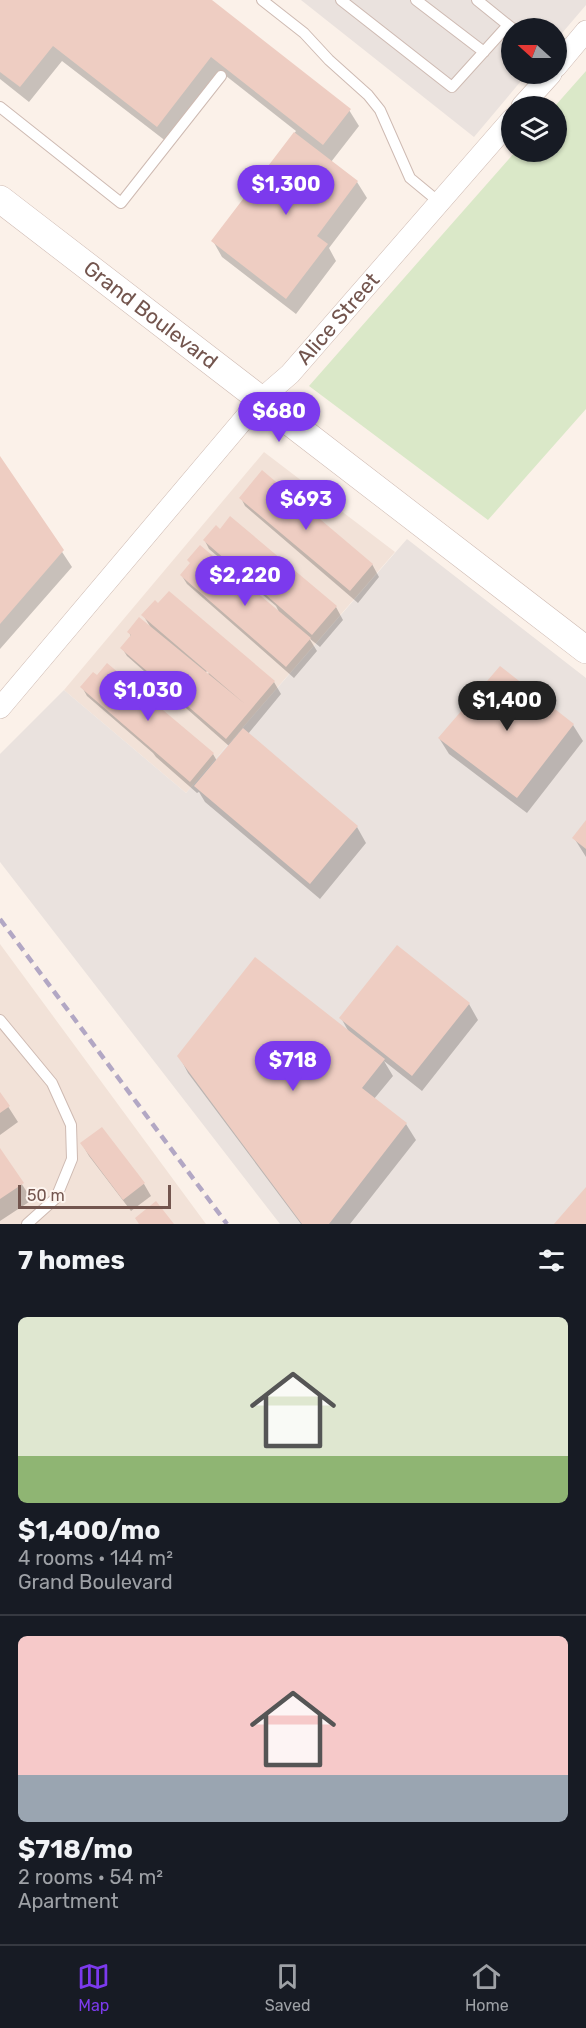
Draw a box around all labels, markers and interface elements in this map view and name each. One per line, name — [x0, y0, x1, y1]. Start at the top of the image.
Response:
north arrow — [501, 18, 567, 84]
map controls — [501, 18, 567, 162]
button: layers — [501, 96, 567, 162]
pin: $1,300 — [237, 165, 335, 216]
text: $1,300 — [251, 172, 321, 196]
street label: Grand Boulevard — [79, 255, 223, 374]
street label: Alice Street — [291, 267, 384, 369]
pin: $680 — [243, 392, 315, 443]
text: $680 — [252, 399, 306, 423]
pin: $693 — [270, 480, 342, 531]
text: $693 — [280, 487, 332, 511]
pin: $2,220 — [196, 556, 294, 607]
text: $2,220 — [209, 563, 281, 587]
pin: $1,030 — [99, 671, 197, 722]
text: $1,030 — [113, 678, 183, 702]
pin: $1,400 — [458, 681, 556, 732]
text: $1,400 — [472, 688, 542, 712]
pin: $718 — [257, 1041, 329, 1092]
text: $718 — [269, 1048, 317, 1072]
scale bar — [18, 1182, 171, 1210]
text: 50 m — [27, 1186, 65, 1205]
icon: filters — [535, 1244, 568, 1277]
text: 7 homes — [18, 1245, 125, 1276]
icon: home — [239, 1356, 347, 1464]
text: $1,400/mo — [18, 1515, 160, 1546]
text: 4 rooms · 144 m² — [18, 1546, 173, 1570]
text: Grand Boulevard — [18, 1570, 173, 1594]
icon: home — [239, 1675, 347, 1783]
text: $718/mo — [18, 1834, 133, 1865]
text: 2 rooms · 54 m² — [18, 1865, 163, 1889]
text: Apartment — [18, 1889, 119, 1913]
tab: Map — [77, 1960, 110, 2015]
tab: Saved — [265, 1960, 310, 2015]
tab: Home — [465, 1960, 509, 2015]

